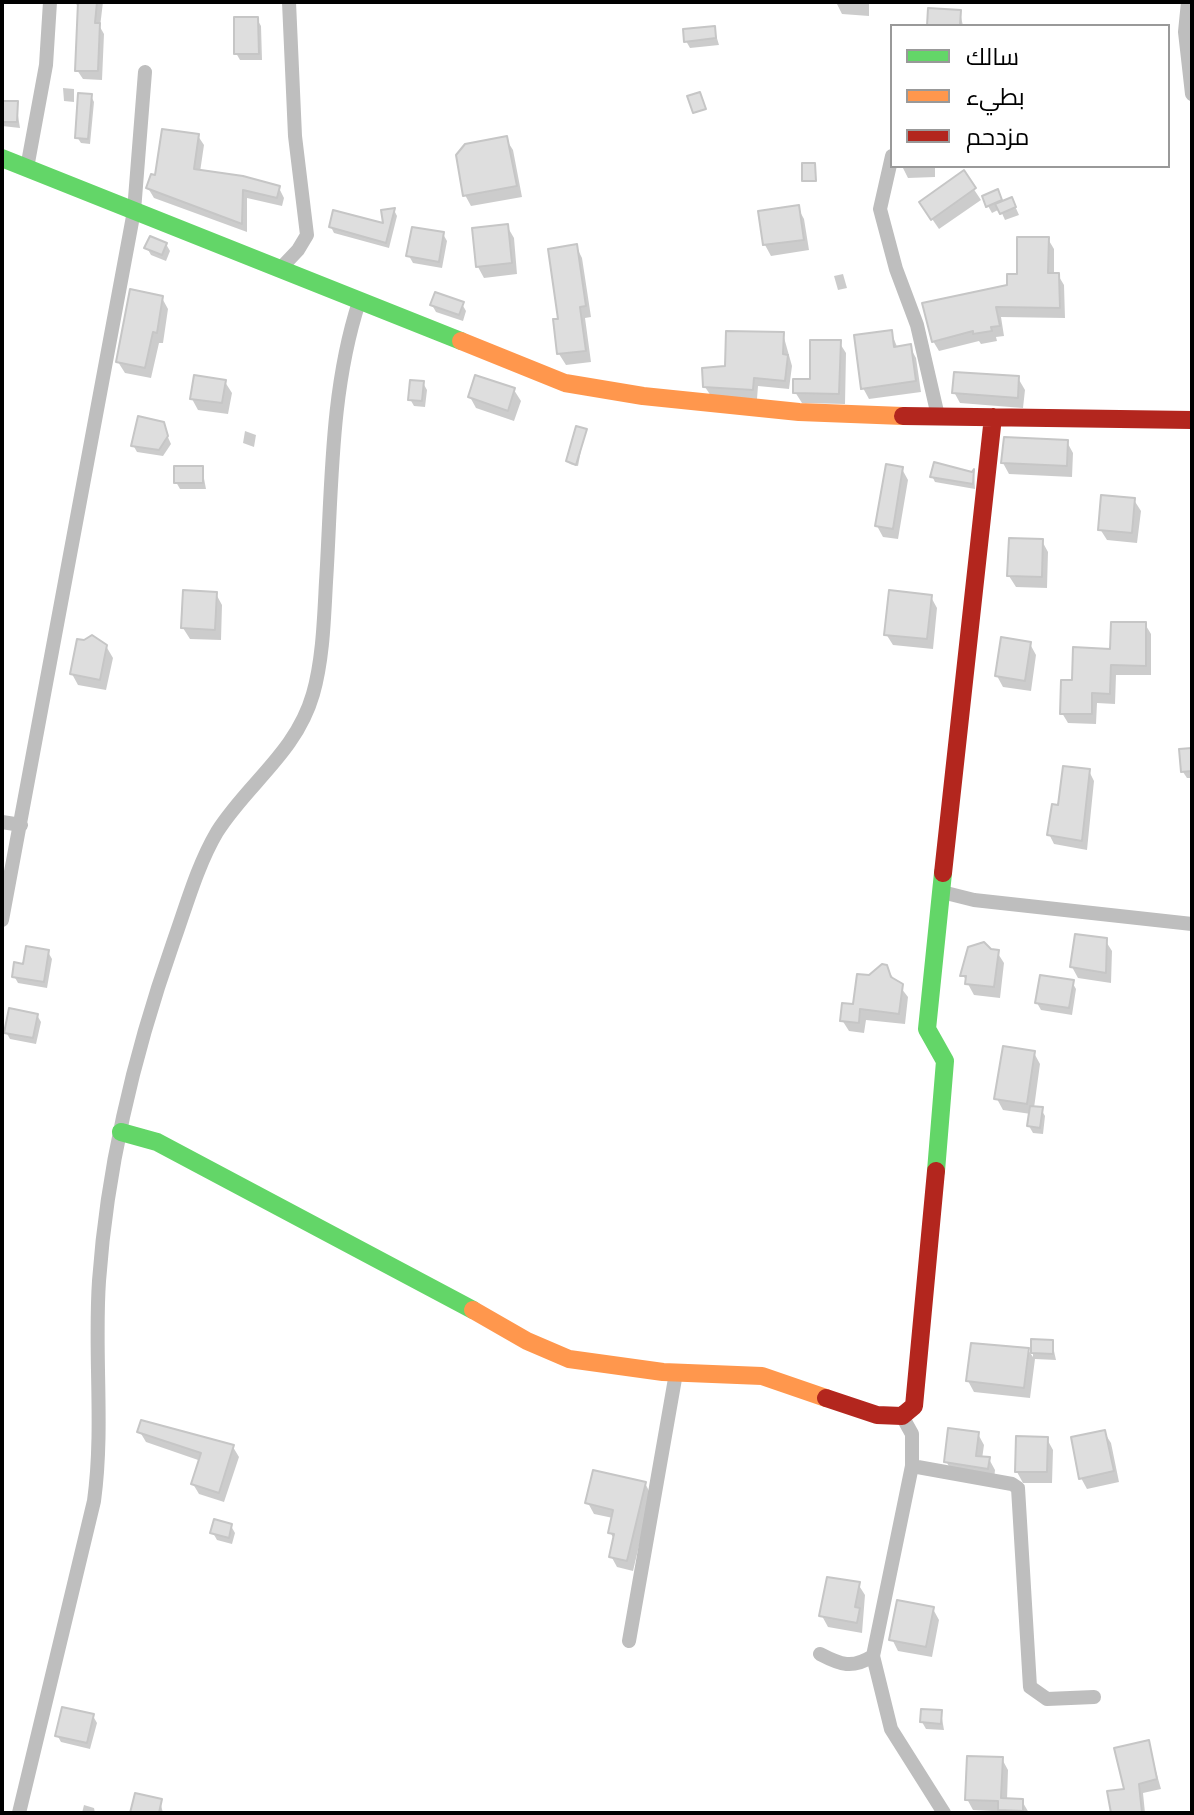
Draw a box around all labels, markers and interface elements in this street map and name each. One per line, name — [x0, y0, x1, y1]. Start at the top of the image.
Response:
legend — [890, 24, 1170, 168]
text: سالك — [966, 39, 1019, 74]
text: بطيء — [966, 79, 1025, 114]
text: مزدحم — [966, 119, 1029, 154]

